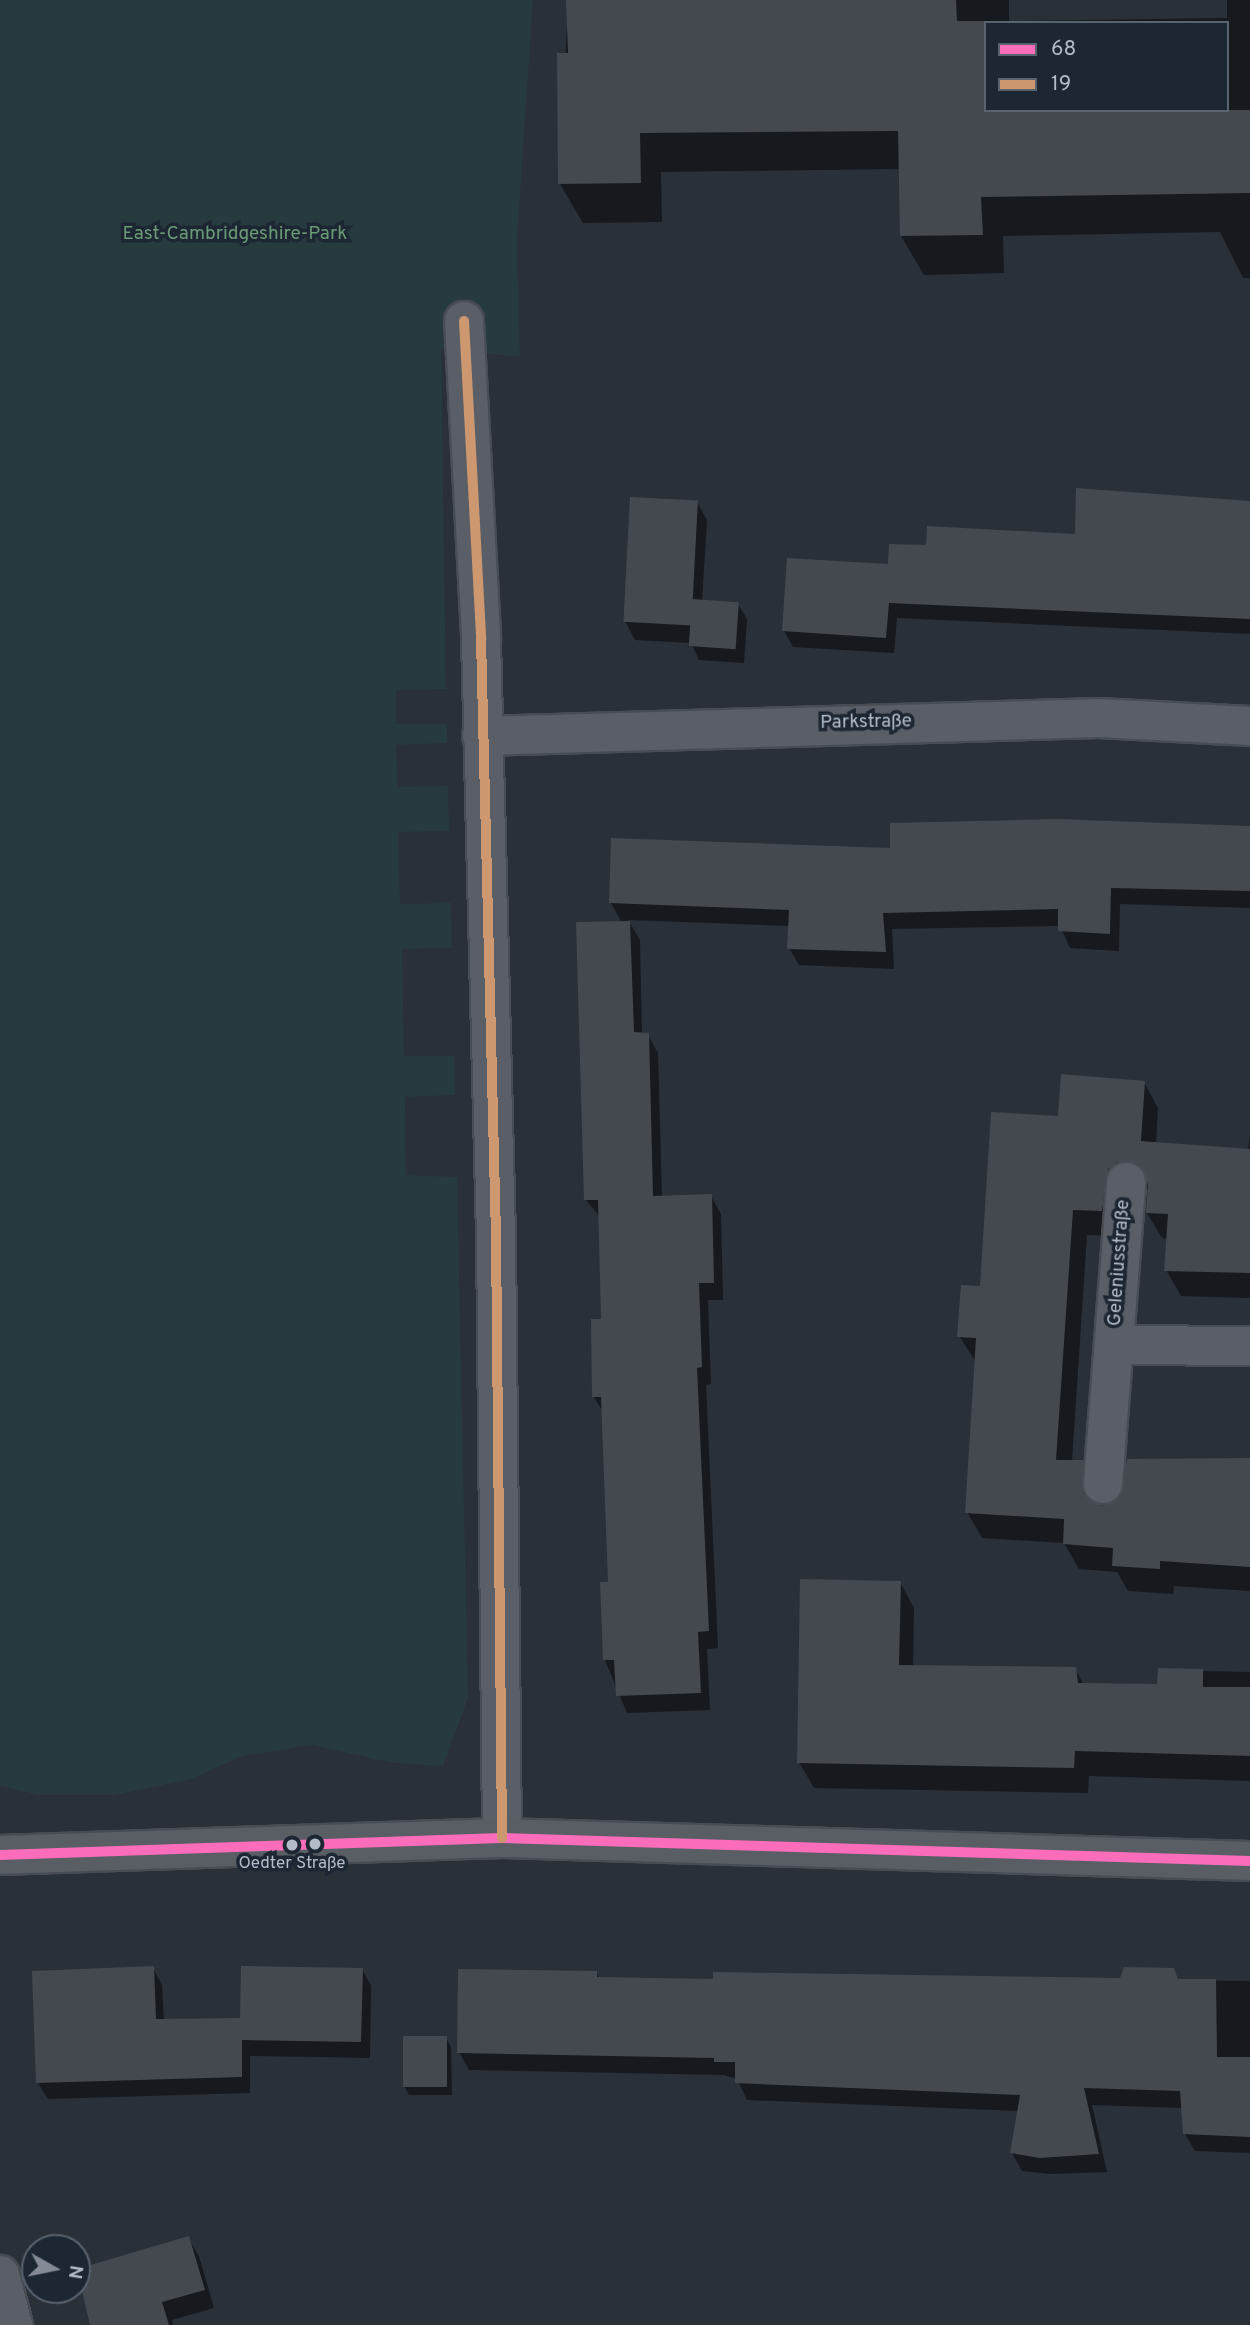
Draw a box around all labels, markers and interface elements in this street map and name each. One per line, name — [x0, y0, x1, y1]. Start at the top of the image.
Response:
legend — [984, 21, 1229, 112]
text: 68 — [1051, 36, 1076, 63]
text: 19 — [1051, 71, 1071, 98]
park label: East-Cambridgeshire-Park — [123, 224, 347, 246]
street label: Parkstraße — [820, 711, 912, 735]
street label: Geleniusstraße — [1104, 1199, 1136, 1327]
unlabelled marker — [308, 1837, 322, 1851]
marker: Oedter Straße — [285, 1838, 299, 1852]
place label: Oedter Straße — [239, 1855, 345, 1875]
north arrow — [21, 2234, 91, 2304]
text: N — [62, 2263, 88, 2281]

